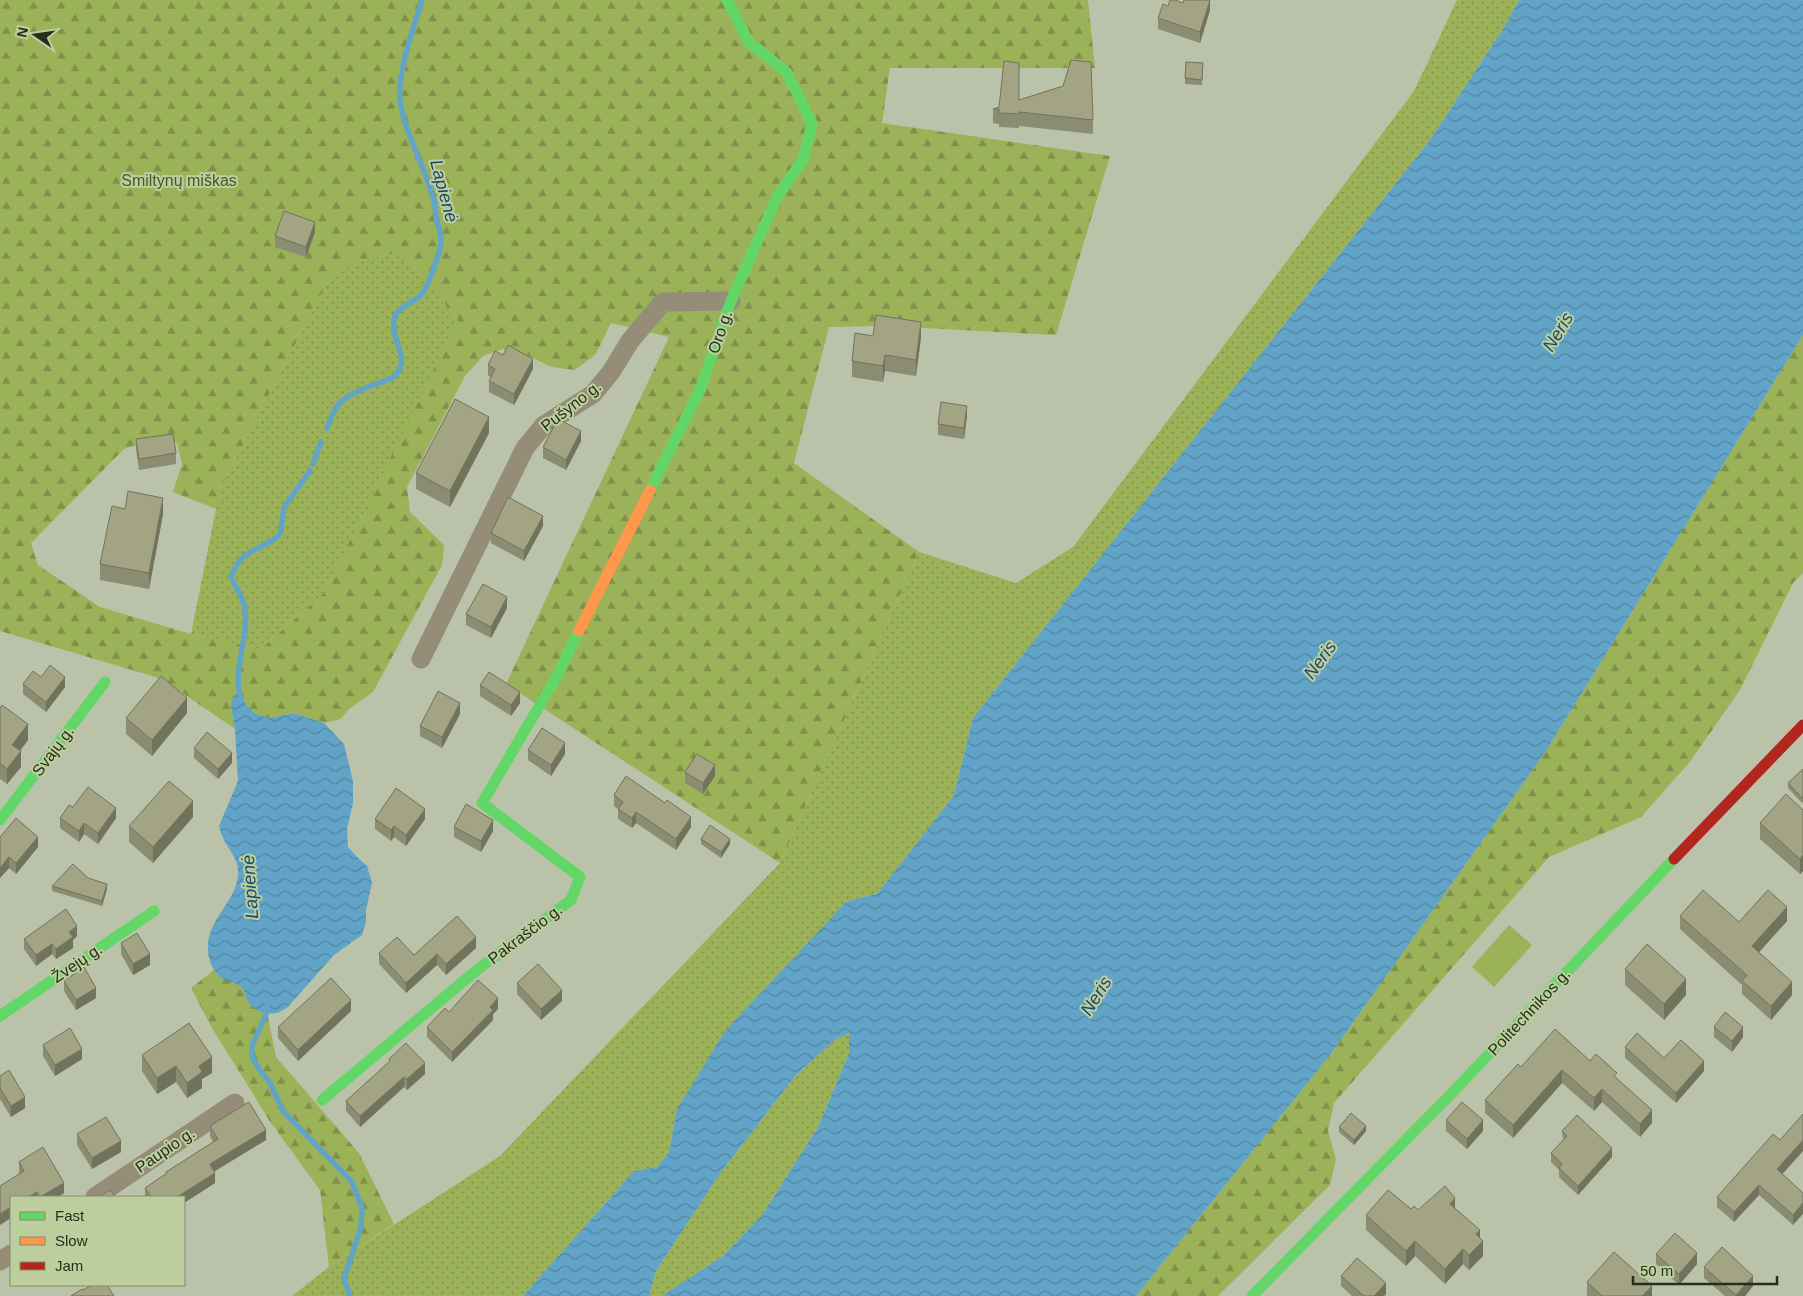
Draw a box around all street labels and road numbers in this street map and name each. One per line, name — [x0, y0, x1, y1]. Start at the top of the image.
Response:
street label: Oro g. — [705, 308, 735, 356]
street label: Pušyno g. — [538, 377, 604, 435]
street label: Svajų g. — [29, 723, 77, 779]
street label: Pakraščio g. — [485, 901, 565, 967]
street label: Žvejų g. — [48, 939, 105, 986]
street label: Politechnikos g. — [1485, 965, 1573, 1059]
street label: Paupio g. — [132, 1124, 198, 1176]

